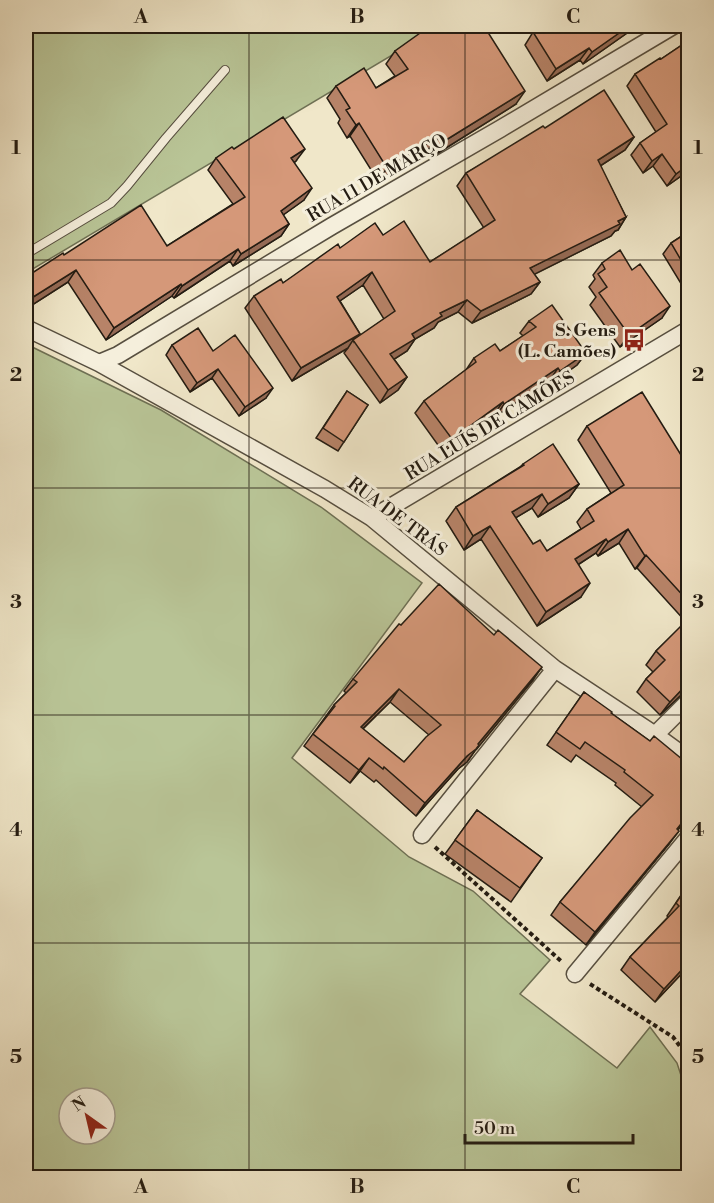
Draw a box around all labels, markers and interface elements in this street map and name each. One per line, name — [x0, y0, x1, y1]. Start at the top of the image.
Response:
text: A — [133, 5, 149, 30]
text: B — [349, 5, 365, 30]
text: C — [566, 5, 580, 30]
street label: RUA 11 DE MARÇO — [303, 129, 451, 227]
text: 1 — [11, 136, 21, 161]
text: 1 — [693, 136, 703, 161]
place label: S. Gens (L. Camões) — [518, 319, 616, 363]
bus stop icon: S. Gens (L. Camões) — [621, 327, 647, 353]
text: 2 — [10, 363, 22, 388]
text: 2 — [692, 363, 704, 388]
street label: RUA LUÍS DE CAMÕES — [400, 365, 579, 486]
street label: RUA DE TRÁS — [343, 472, 451, 562]
text: 3 — [10, 590, 22, 615]
text: 3 — [692, 590, 704, 615]
text: 4 — [9, 818, 23, 843]
text: 4 — [691, 818, 705, 843]
text: 5 — [10, 1045, 22, 1070]
text: 5 — [692, 1045, 704, 1070]
north arrow — [57, 1086, 117, 1146]
text: N — [68, 1092, 90, 1116]
scale bar — [465, 1107, 633, 1145]
text: 50 m — [474, 1117, 516, 1140]
text: A — [133, 1175, 149, 1200]
text: B — [349, 1175, 365, 1200]
text: C — [566, 1175, 580, 1200]

